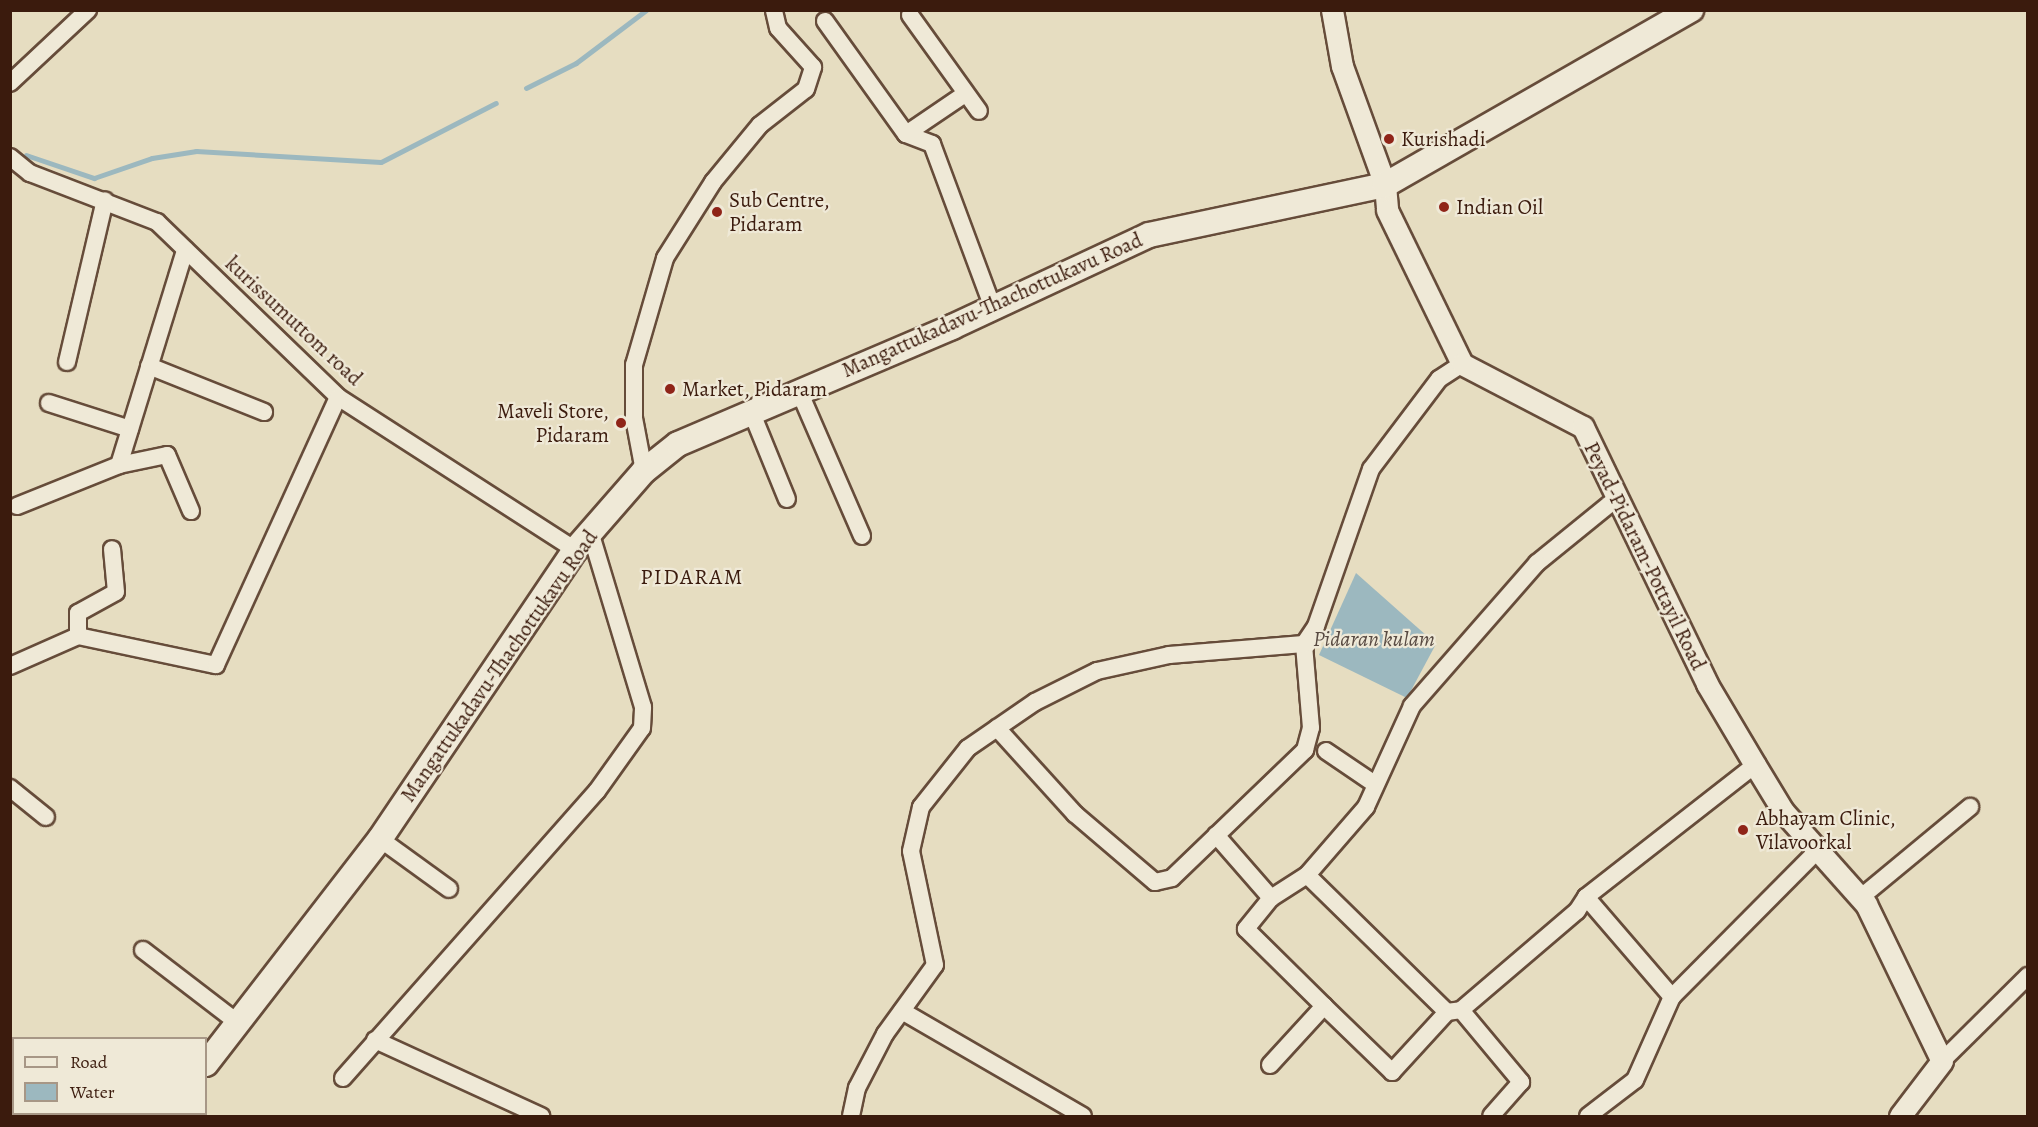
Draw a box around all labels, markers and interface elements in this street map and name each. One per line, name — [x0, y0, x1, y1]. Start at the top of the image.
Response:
place label: Kurishadi — [1401, 126, 1486, 152]
marker: Kurishadi — [1382, 132, 1396, 146]
place label: Sub Centre, Pidaram — [729, 187, 830, 237]
place label: Indian Oil — [1456, 194, 1543, 220]
marker: Indian Oil — [1437, 200, 1451, 214]
marker: Sub Centre, Pidaram — [710, 205, 724, 219]
street label: Mangattukadavu-Thachottukavu Road — [838, 227, 1146, 383]
street label: kurissumuttom road — [220, 251, 368, 391]
place label: Market, Pidaram — [682, 376, 828, 402]
marker: Market, Pidaram — [663, 382, 677, 396]
place label: Maveli Store, Pidaram — [497, 398, 609, 448]
marker: Maveli Store, Pidaram — [614, 416, 628, 430]
street label: Peyad-Pidaram-Pottayil Road — [1579, 438, 1711, 674]
street label: Mangattukadavu-Thachottukavu Road — [395, 525, 603, 807]
district label: PIDARAM — [640, 565, 744, 591]
water label: Pidaran kulam — [1313, 627, 1435, 653]
place label: Abhayam Clinic, Vilavoorkal — [1756, 805, 1896, 855]
marker: Abhayam Clinic, Vilavoorkal — [1734, 821, 1752, 839]
legend — [12, 1037, 207, 1115]
text: Road — [70, 1050, 107, 1074]
text: Water — [70, 1080, 115, 1104]

